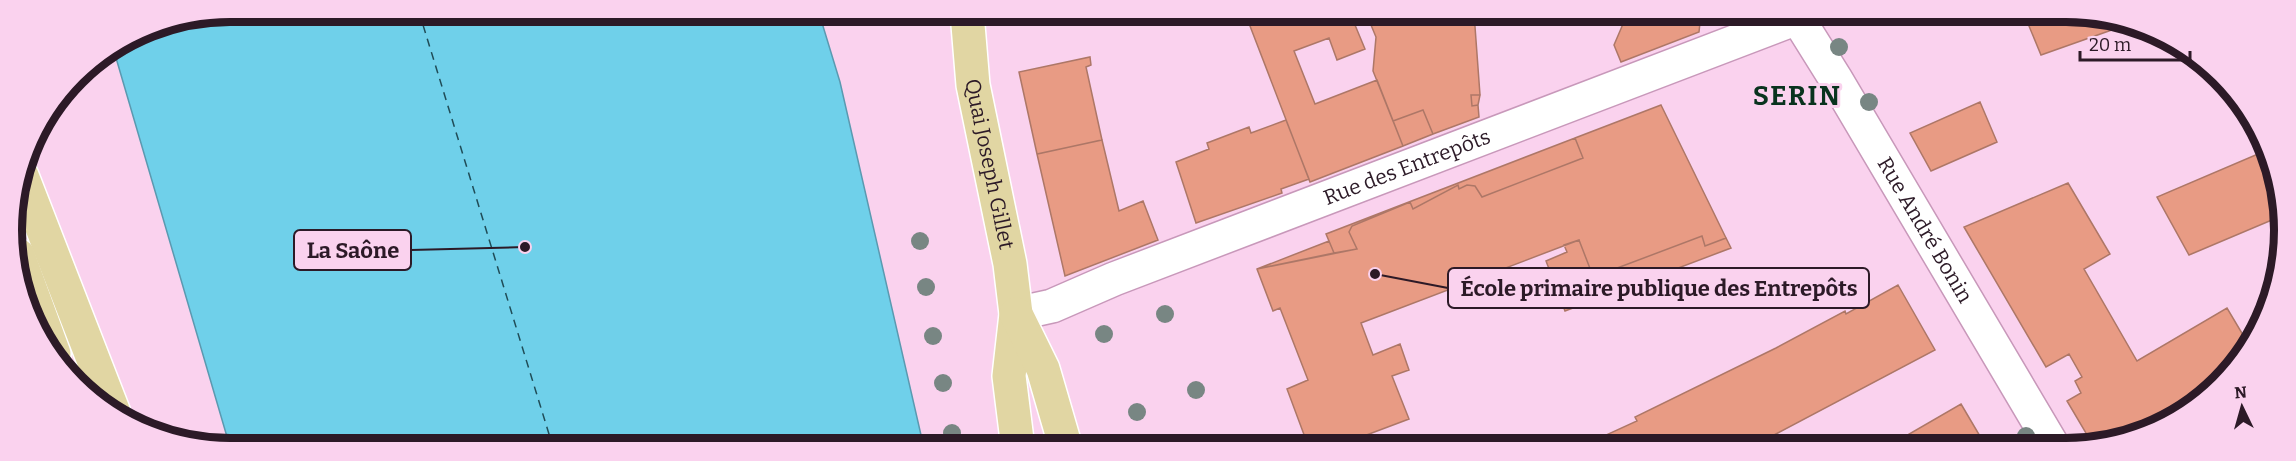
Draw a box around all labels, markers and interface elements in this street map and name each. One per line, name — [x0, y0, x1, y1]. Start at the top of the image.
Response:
scale bar — [2080, 24, 2190, 62]
text: 20 m — [2089, 34, 2131, 56]
street label: Quai Joseph Gillet — [959, 76, 1020, 252]
district label: SERIN — [1753, 80, 1841, 112]
street label: Rue des Entrepôts — [1320, 123, 1494, 211]
street label: Rue André Bonin — [1872, 152, 1978, 308]
callout: La Saône — [294, 230, 411, 270]
text: La Saône — [307, 237, 399, 264]
callout: École primaire publique des Entrepôts — [1448, 268, 1869, 308]
text: École primaire publique des Entrepôts — [1460, 275, 1858, 302]
north arrow — [2212, 377, 2272, 437]
text: N — [2234, 383, 2248, 403]

